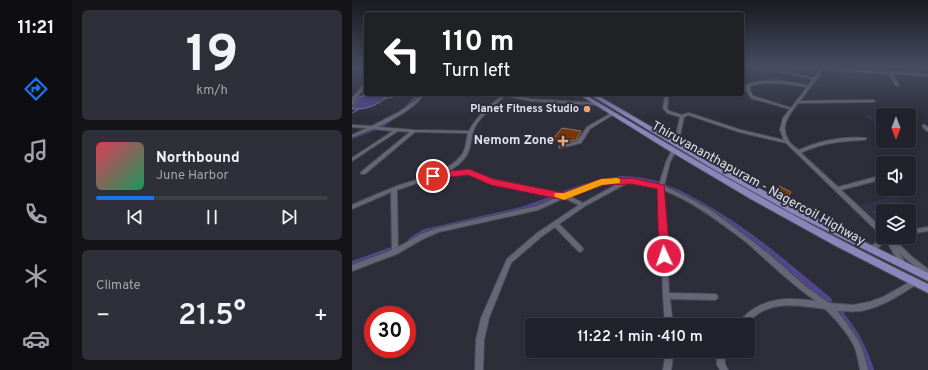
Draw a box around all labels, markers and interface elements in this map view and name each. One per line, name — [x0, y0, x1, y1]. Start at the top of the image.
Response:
text: 11:21 — [18, 17, 54, 40]
text: 19 — [186, 24, 238, 90]
text: 110 m — [442, 25, 514, 61]
icon: left — [376, 28, 428, 80]
text: Turn left — [442, 60, 510, 83]
icon: directions — [22, 75, 50, 103]
text: km/h — [196, 83, 228, 99]
place label: Planet Fitness Studio — [470, 102, 579, 116]
marker: Planet Fitness Studio — [582, 104, 592, 114]
north arrow — [876, 108, 916, 148]
map controls — [876, 108, 916, 244]
street label: Thiruvananthapuram - Nagercoil Highway — [648, 118, 868, 250]
place label: Nemom Zone — [474, 133, 554, 149]
marker: Nemom Zone — [557, 135, 569, 147]
icon: music — [22, 137, 50, 165]
text: Northbound — [156, 149, 240, 168]
button: sound — [876, 156, 916, 196]
pin — [416, 159, 450, 193]
icon: arrive — [422, 165, 444, 187]
text: June Harbor — [156, 168, 229, 184]
icon: phone — [22, 200, 50, 228]
button: layers — [876, 204, 916, 244]
icon: previous — [124, 206, 146, 228]
icon: pause — [201, 206, 223, 228]
icon: next — [278, 206, 300, 228]
position arrow — [643, 235, 685, 277]
icon: climate — [22, 262, 50, 290]
text: Climate — [96, 278, 141, 294]
text: 21.5° — [178, 298, 246, 335]
text: − — [96, 303, 110, 330]
text: + — [314, 303, 328, 330]
speed limit sign: 30 — [364, 306, 416, 358]
icon: car — [22, 325, 50, 353]
text: 11:22 · 1 min · 410 m — [577, 328, 703, 347]

